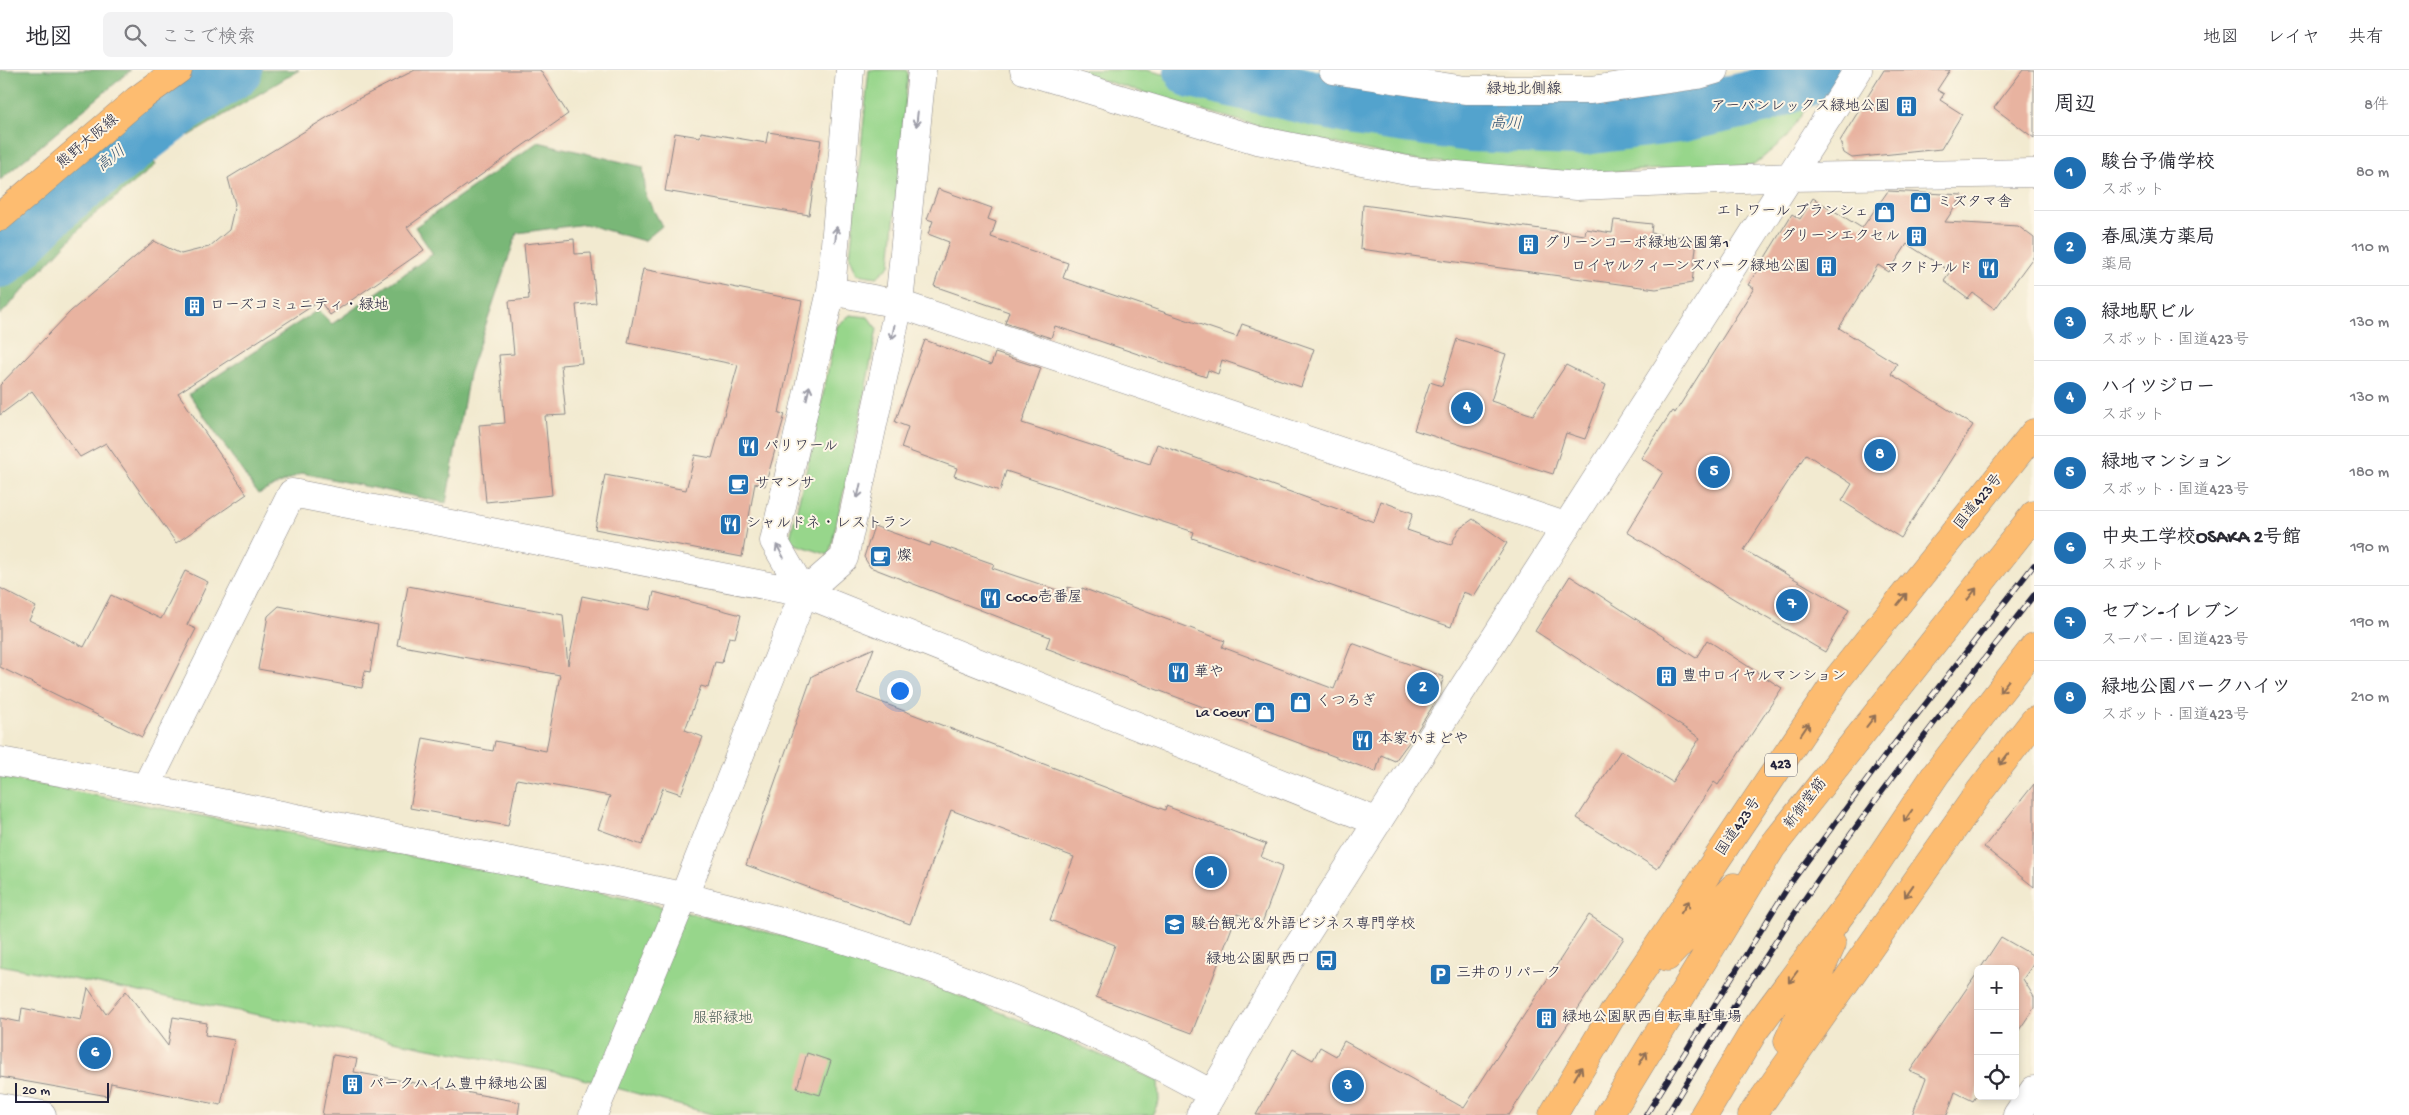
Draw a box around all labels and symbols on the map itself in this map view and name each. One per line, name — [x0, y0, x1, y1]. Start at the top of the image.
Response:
street label: 緑地北側線 — [1486, 80, 1562, 99]
building icon: アーバンレックス緑地公園 — [1894, 95, 1918, 119]
place label: アーバンレックス緑地公園 — [1711, 97, 1890, 116]
street label: 熊野大阪線 — [53, 110, 123, 173]
one-way arrow — [913, 110, 922, 126]
water label: 高川 — [1490, 114, 1522, 135]
water label: 高川 — [93, 142, 130, 177]
shop icon: ミズタマ舎 — [1909, 191, 1933, 215]
place label: ミズタマ舎 — [1937, 193, 2012, 212]
shop icon: エトワール ブランシェ — [1873, 200, 1897, 224]
place label: エトワール ブランシェ — [1716, 203, 1869, 221]
building icon: グリーンエクセル — [1904, 225, 1928, 249]
one-way arrow — [832, 226, 841, 242]
place label: グリーンエクセル — [1780, 227, 1900, 246]
building icon: グリーンコーポ緑地公園第1 — [1516, 232, 1540, 256]
place label: グリーンコーポ緑地公園第1 — [1544, 234, 1729, 253]
building icon: ロイヤルクィーンズパーク緑地公園 — [1814, 255, 1838, 279]
place label: ロイヤルクィーンズパーク緑地公園 — [1571, 257, 1810, 276]
restaurant icon: マクドナルド — [1977, 257, 2001, 281]
place label: マクドナルド — [1884, 260, 1973, 278]
building icon: ローズコミュニティ・緑地 — [182, 294, 206, 318]
place label: ローズコミュニティ・緑地 — [210, 296, 389, 315]
one-way arrow — [888, 323, 897, 339]
one-way arrow — [804, 386, 813, 402]
pin: 4 — [1451, 389, 1483, 427]
restaurant icon: パリワール — [736, 435, 760, 459]
pin: 8 — [1864, 436, 1896, 474]
place label: パリワール — [764, 438, 838, 456]
pin: 5 — [1698, 453, 1730, 491]
street label: 国道423号 — [1951, 470, 2007, 534]
cafe icon: サマンサ — [727, 472, 751, 496]
place label: サマンサ — [755, 475, 815, 493]
one-way arrow — [854, 482, 863, 498]
restaurant icon: シャルドネ・レストラン — [718, 512, 742, 536]
place label: シャルドネ・レストラン — [746, 515, 912, 533]
one-way arrow — [774, 544, 784, 558]
cafe icon: 燦 — [869, 545, 893, 569]
place label: 燦 — [897, 547, 912, 566]
restaurant icon: CoCo壱番屋 — [978, 586, 1002, 610]
pin: 7 — [1776, 586, 1808, 624]
place label: CoCo壱番屋 — [1006, 588, 1083, 607]
one-way arrow — [1966, 588, 1977, 601]
one-way arrow — [1897, 592, 1908, 605]
restaurant icon: 華や — [1166, 661, 1190, 685]
place label: 華や — [1194, 664, 1224, 682]
building icon: 豊中ロイヤルマンション — [1654, 665, 1678, 689]
place label: 豊中ロイヤルマンション — [1682, 667, 1846, 686]
pin: 2 — [1407, 669, 1439, 707]
your location — [887, 678, 913, 704]
one-way arrow — [1999, 679, 2010, 692]
shop icon: くつろぎ — [1288, 690, 1312, 714]
place label: くつろぎ — [1316, 693, 1376, 711]
shop icon: La Coeur — [1253, 701, 1277, 725]
place label: La Coeur — [1196, 704, 1251, 722]
one-way arrow — [1866, 715, 1877, 728]
one-way arrow — [1800, 722, 1810, 736]
restaurant icon: 本家かまどや — [1350, 728, 1374, 752]
place label: 本家かまどや — [1378, 730, 1469, 749]
one-way arrow — [1999, 752, 2009, 766]
road number: 423 — [1765, 754, 1797, 776]
street label: 新御堂筋 — [1780, 774, 1832, 833]
street label: 国道423号 — [1713, 794, 1765, 860]
one-way arrow — [1902, 809, 1912, 823]
pin: 1 — [1195, 853, 1227, 891]
one-way arrow — [1904, 884, 1914, 898]
one-way arrow — [1680, 900, 1690, 914]
school or university icon: 駿台観光＆外語ビジネス専門学校 — [1163, 913, 1187, 937]
place label: 駿台観光＆外語ビジネス専門学校 — [1191, 915, 1415, 934]
bus stop icon: 緑地公園駅西口 — [1315, 948, 1339, 972]
place label: 緑地公園駅西口 — [1206, 950, 1311, 969]
parking icon: 三井のリパーク — [1428, 962, 1452, 986]
place label: 三井のリパーク — [1456, 964, 1561, 983]
one-way arrow — [1788, 970, 1799, 983]
building icon: 緑地公園駅西自転車駐車場 — [1534, 1006, 1558, 1030]
place label: 緑地公園駅西自転車駐車場 — [1562, 1008, 1742, 1027]
park label: 服部緑地 — [693, 1009, 753, 1028]
pin: 6 — [79, 1034, 111, 1072]
one-way arrow — [1639, 1052, 1649, 1066]
one-way arrow — [1574, 1066, 1584, 1080]
pin: 3 — [1332, 1067, 1364, 1105]
building icon: パークハイム豊中緑地公園 — [341, 1073, 365, 1097]
place label: パークハイム豊中緑地公園 — [369, 1075, 548, 1094]
scale bar — [15, 1080, 109, 1103]

